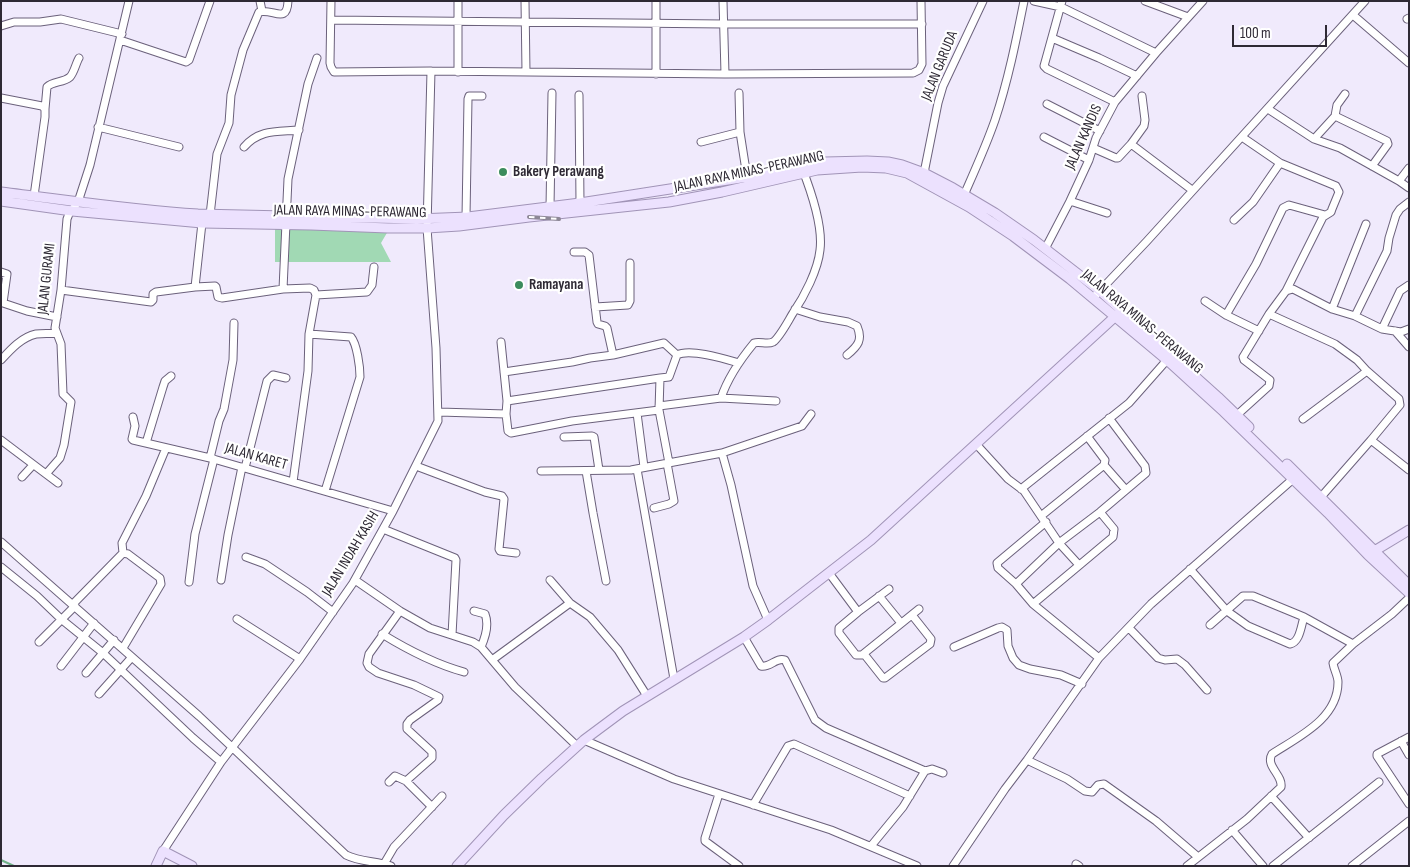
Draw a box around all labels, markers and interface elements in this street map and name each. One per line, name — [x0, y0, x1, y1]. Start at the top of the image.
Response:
scale bar — [1235, 15, 1330, 47]
text: 100 m — [1240, 24, 1271, 43]
street label: JALAN GARUDA — [918, 29, 962, 103]
street label: JALAN KANDIS — [1062, 102, 1106, 172]
street label: JALAN RAYA MINAS-PERAWANG — [672, 147, 826, 197]
place label: Bakery Perawang — [513, 163, 604, 181]
marker: Bakery Perawang — [497, 166, 509, 178]
street label: JALAN RAYA MINAS-PERAWANG — [273, 202, 427, 222]
street label: JALAN GURAMI — [34, 242, 60, 316]
street label: JALAN RAYA MINAS-PERAWANG — [1078, 266, 1206, 378]
place label: Ramayana — [529, 276, 583, 294]
marker: Ramayana — [513, 279, 525, 291]
street label: JALAN KARET — [223, 440, 289, 474]
street label: JALAN INDAH KASIH — [318, 508, 384, 600]

